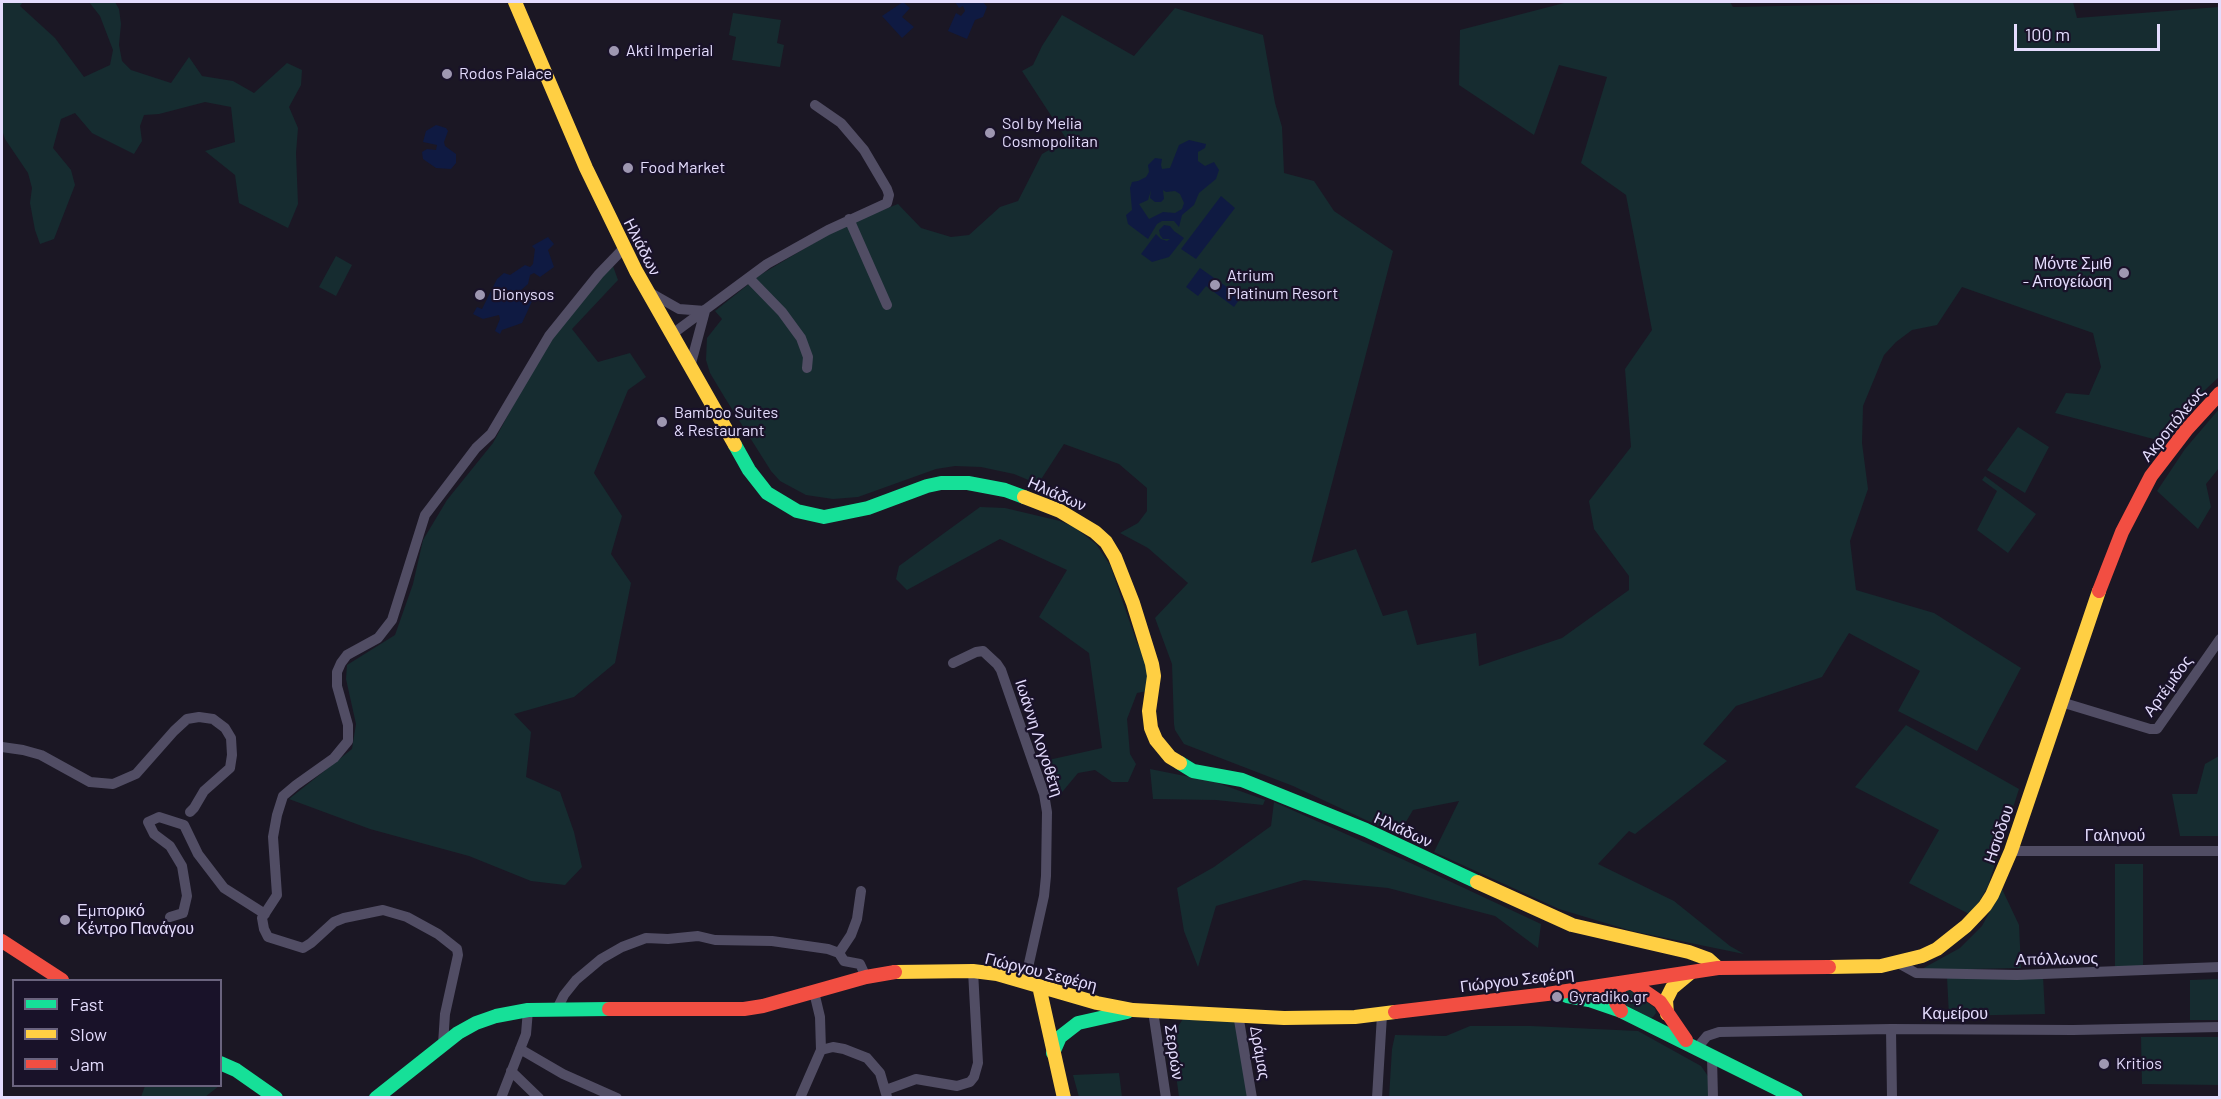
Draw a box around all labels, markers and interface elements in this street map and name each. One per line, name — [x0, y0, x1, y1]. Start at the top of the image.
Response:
scale bar — [2017, 12, 2162, 50]
text: 100 m — [2025, 23, 2070, 45]
place label: Akti Imperial — [626, 41, 713, 61]
marker: Akti Imperial — [607, 44, 621, 58]
place label: Rodos Palace — [459, 64, 552, 84]
marker: Rodos Palace — [440, 67, 454, 81]
place label: Sol by Melia Cosmopolitan — [1002, 114, 1098, 152]
marker: Sol by Melia Cosmopolitan — [983, 126, 997, 140]
place label: Food Market — [640, 158, 725, 178]
marker: Food Market — [621, 161, 635, 175]
street label: Ηλιάδων — [619, 215, 665, 279]
place label: Μόντε Σμιθ - Απογείωση — [2023, 254, 2112, 292]
place label: Atrium Platinum Resort — [1227, 266, 1338, 304]
marker: Μόντε Σμιθ - Απογείωση — [2117, 266, 2131, 280]
marker: Atrium Platinum Resort — [1208, 278, 1222, 292]
place label: Dionysos — [492, 285, 554, 305]
marker: Dionysos — [473, 288, 487, 302]
street label: Ακροπόλεως — [2137, 383, 2209, 465]
place label: Bamboo Suites & Restaurant — [674, 403, 778, 441]
marker: Bamboo Suites & Restaurant — [655, 415, 669, 429]
street label: Ηλιάδων — [1025, 473, 1089, 515]
street label: Αρτέμιδος — [2139, 652, 2197, 720]
street label: Ιωάννη Λογοθέτη — [1011, 677, 1067, 799]
street label: Ησιόδου — [1980, 802, 2018, 866]
street label: Ηλιάδων — [1371, 808, 1435, 852]
street label: Γαληνού — [2085, 826, 2145, 846]
place label: Εμπορικό Κέντρο Πανάγου — [77, 901, 194, 939]
marker: Εμπορικό Κέντρο Πανάγου — [58, 913, 72, 927]
street label: Γιώργου Σεφέρη — [983, 949, 1099, 995]
street label: Απόλλωνος — [2016, 949, 2098, 969]
street label: Γιώργου Σεφέρη — [1459, 963, 1575, 997]
legend — [12, 979, 222, 1087]
place label: Gyradiko.gr — [1569, 987, 1648, 1007]
marker: Gyradiko.gr — [1550, 990, 1564, 1004]
text: Fast — [70, 993, 104, 1015]
street label: Καμείρου — [1922, 1004, 1988, 1024]
text: Slow — [70, 1023, 107, 1045]
street label: Σερρών — [1161, 1023, 1187, 1081]
street label: Δράμας — [1246, 1025, 1274, 1081]
text: Jam — [70, 1053, 104, 1075]
place label: Kritios — [2116, 1054, 2162, 1074]
marker: Kritios — [2097, 1057, 2111, 1071]

